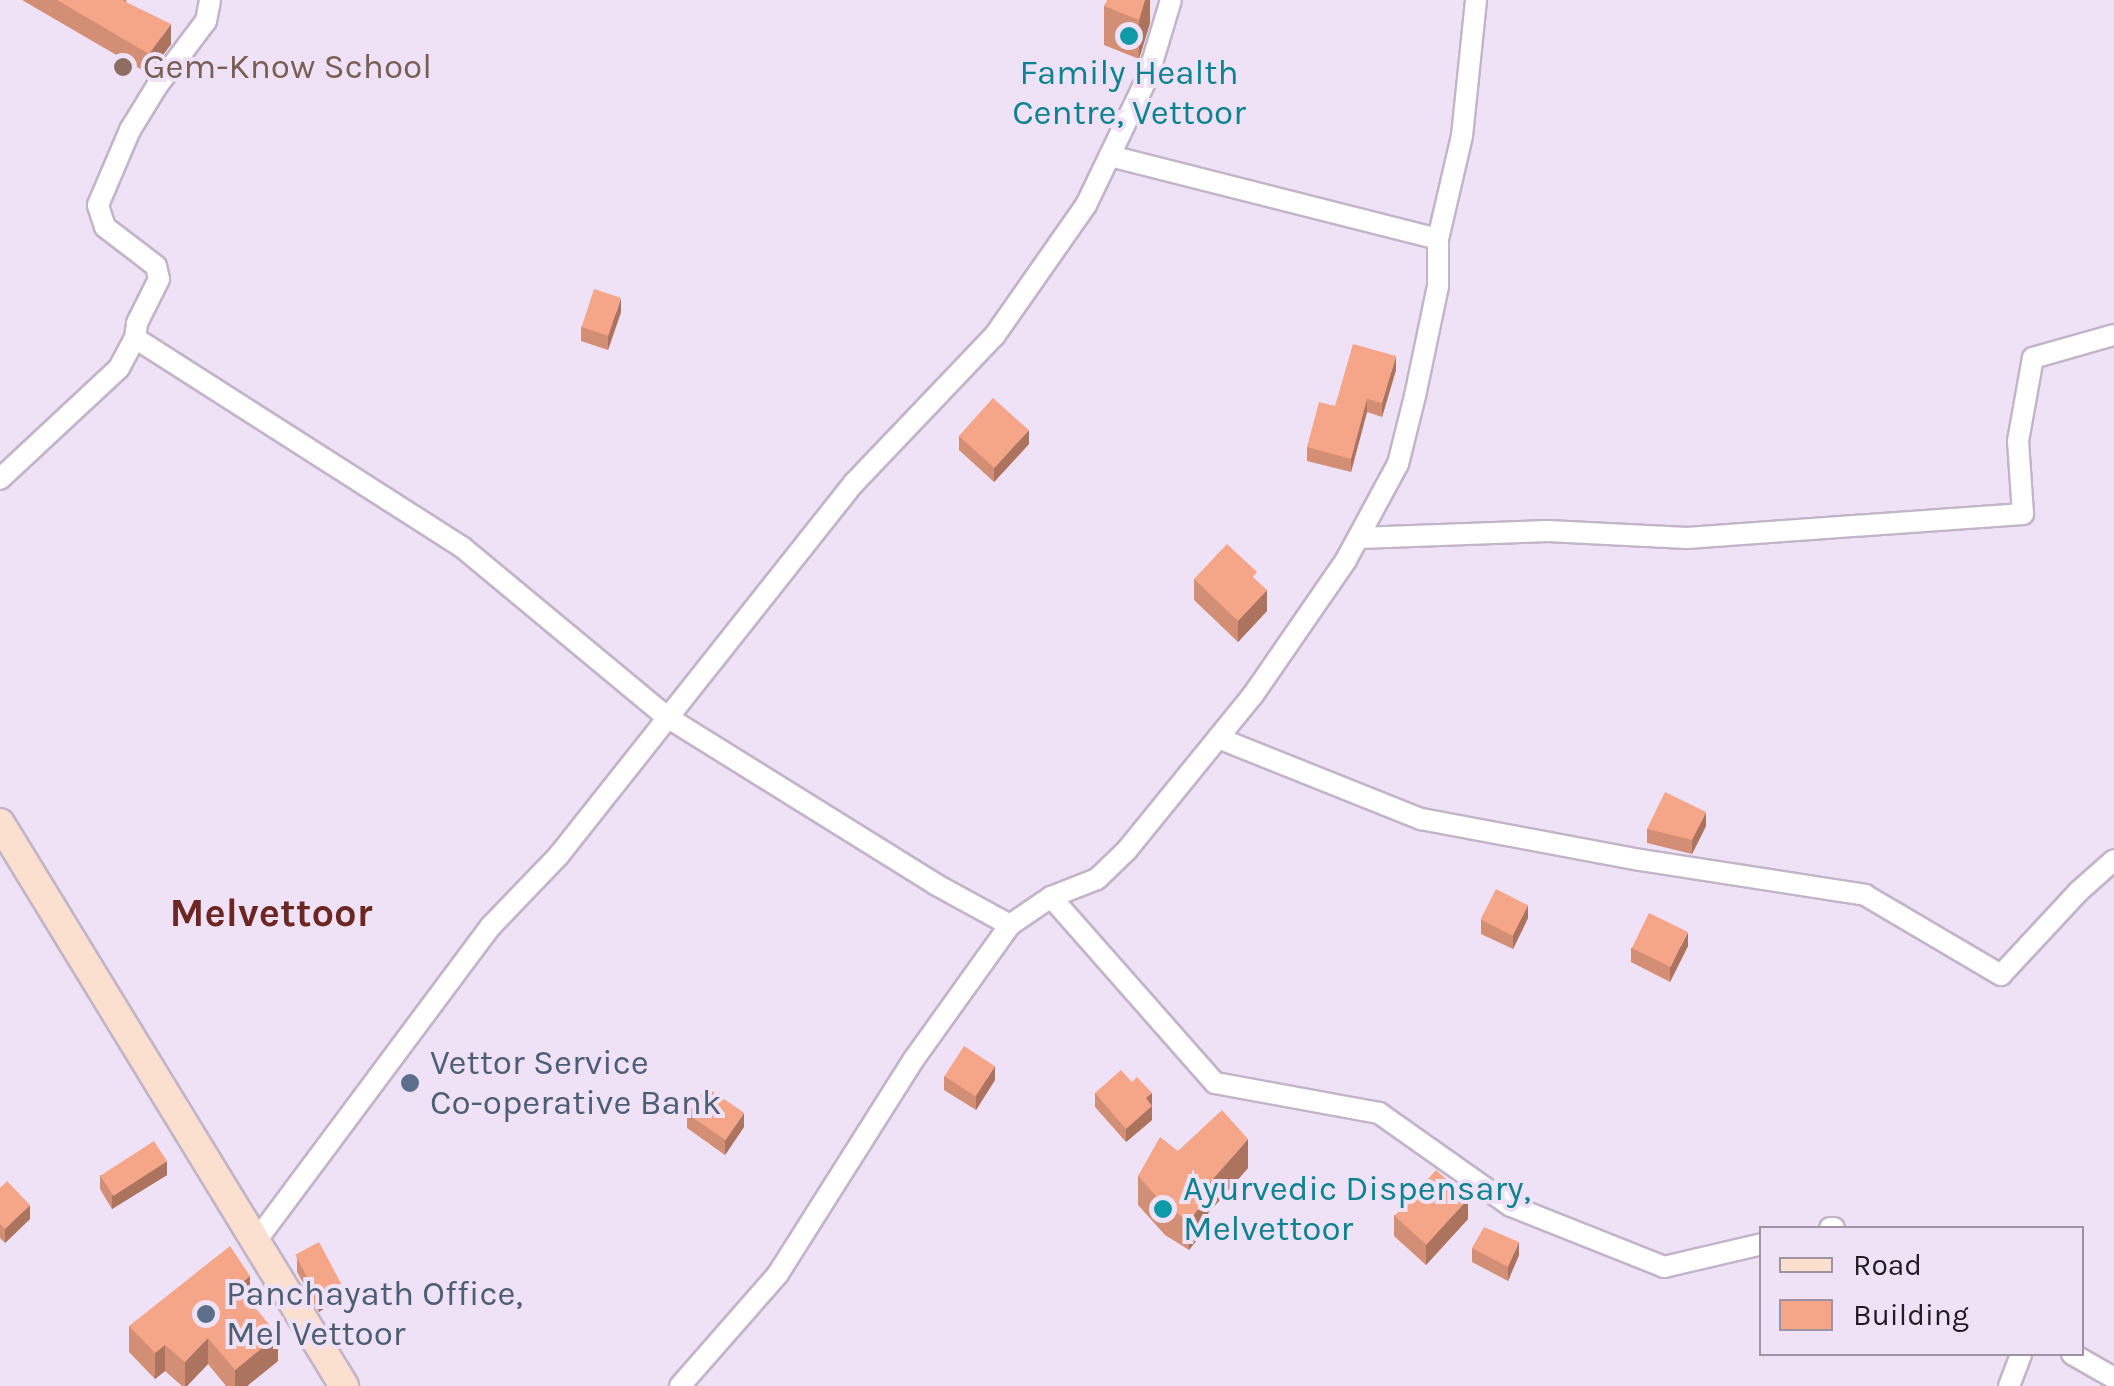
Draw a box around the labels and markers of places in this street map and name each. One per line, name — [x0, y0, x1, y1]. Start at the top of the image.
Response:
marker: Family Health Centre, Vettoor — [1118, 25, 1140, 47]
place label: Gem-Know School — [143, 46, 432, 88]
place label: Family Health Centre, Vettoor — [1012, 52, 1246, 134]
marker: Gem-Know School — [112, 56, 134, 78]
place label: Vettor Service Co-operative Bank — [430, 1042, 722, 1124]
marker: Vettor Service Co-operative Bank — [399, 1072, 421, 1094]
place label: Ayurvedic Dispensary, Melvettoor — [1183, 1168, 1531, 1250]
marker: Ayurvedic Dispensary, Melvettoor — [1152, 1198, 1174, 1220]
place label: Panchayath Office, Mel Vettoor — [226, 1273, 523, 1355]
marker: Panchayath Office, Mel Vettoor — [195, 1303, 217, 1325]

